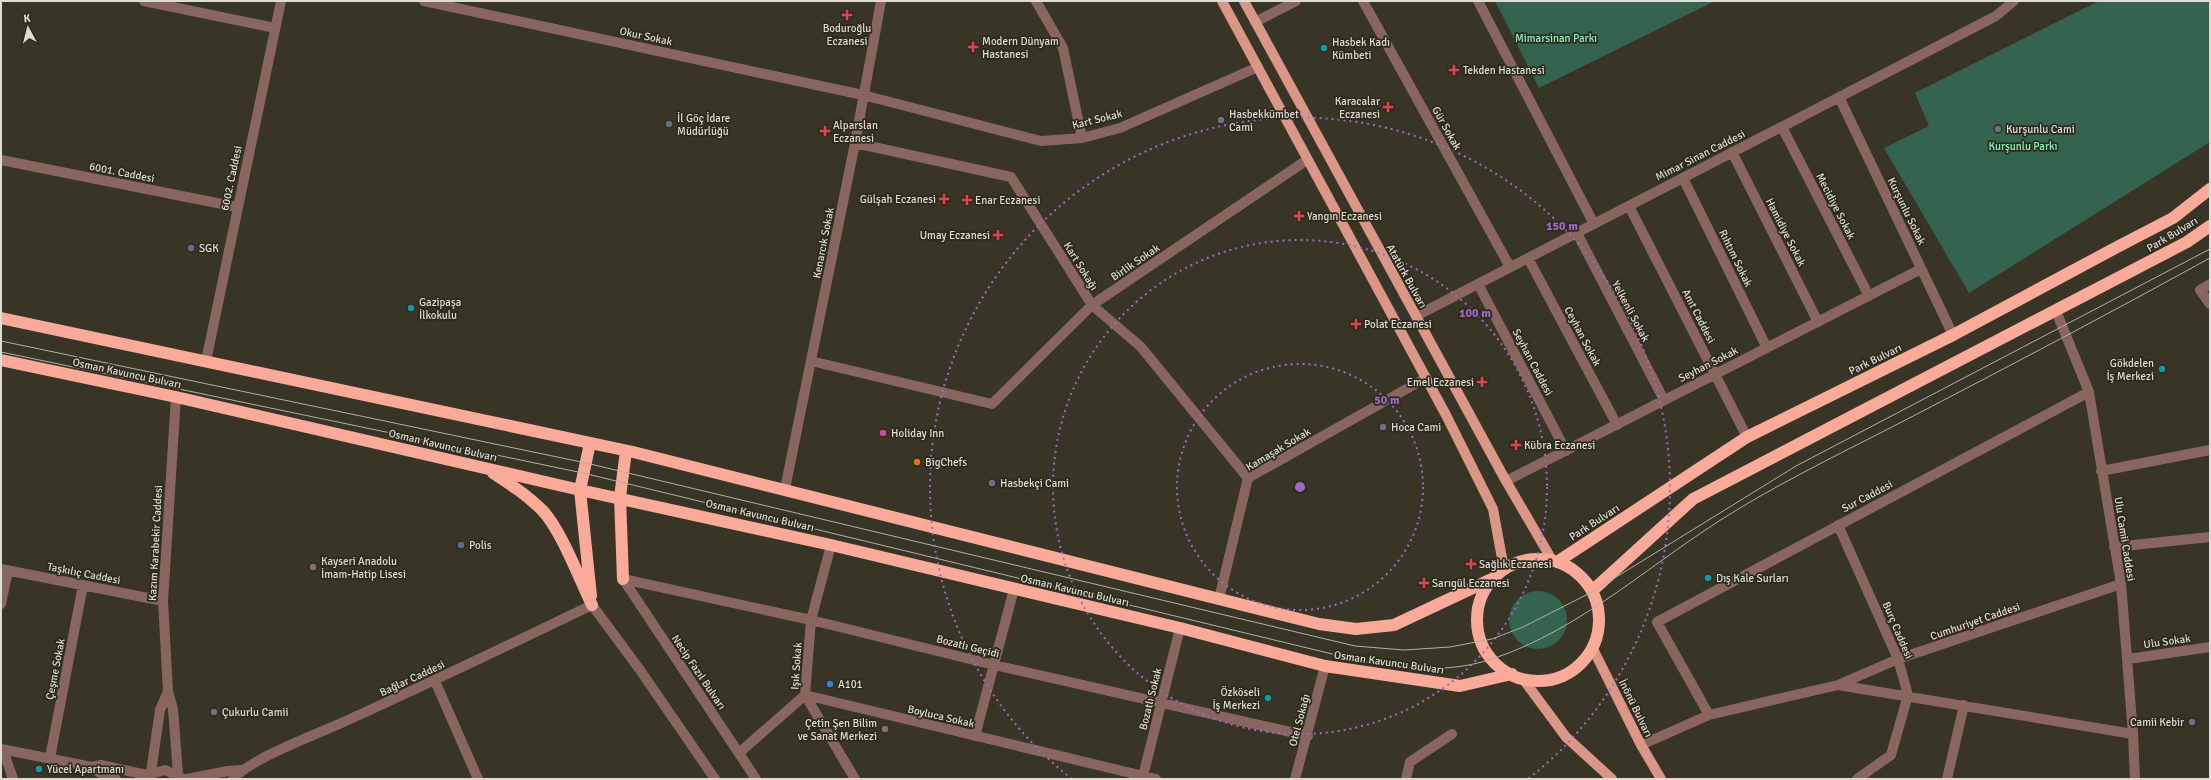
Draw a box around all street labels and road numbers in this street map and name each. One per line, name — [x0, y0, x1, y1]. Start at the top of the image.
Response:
street label: Okur Sokak — [618, 25, 674, 49]
street label: Gür Sokak — [1429, 104, 1464, 153]
street label: Kart Sokak — [1071, 107, 1124, 132]
street label: Mimar Sinan Caddesi — [1653, 127, 1747, 184]
street label: 6002. Caddesi — [218, 144, 245, 212]
street label: 6001. Caddesi — [88, 160, 156, 185]
street label: Mecidiye Sokak — [1813, 171, 1858, 242]
street label: Kurşunlu Sokak — [1885, 175, 1929, 247]
street label: Hamidiye Sokak — [1763, 196, 1809, 269]
street label: Kenarcık Sokak — [810, 206, 837, 280]
street label: Park Bulvarı — [2144, 214, 2200, 255]
street label: Rıhtım Sokak — [1716, 227, 1755, 289]
street label: Kart Sokağı — [1061, 240, 1100, 293]
street label: Birlik Sokak — [1108, 241, 1163, 284]
street label: Atatürk Bulvarı — [1384, 242, 1430, 311]
street label: Yelkenli Sokak — [1609, 278, 1652, 344]
street label: Anıt Caddesi — [1679, 287, 1718, 345]
street label: Ceyhan Sokak — [1561, 304, 1604, 369]
street label: Seyhan Caddesi — [1510, 327, 1556, 398]
street label: Park Bulvarı — [1847, 341, 1904, 378]
street label: Seyhan Sokak — [1676, 344, 1741, 385]
street label: Osman Kavuncu Bulvarı — [71, 356, 183, 391]
street label: Kamaşak Sokak — [1244, 425, 1313, 474]
street label: Osman Kavuncu Bulvarı — [387, 427, 498, 464]
street label: Sur Caddesi — [1840, 478, 1895, 515]
street label: Kazım Karabekir Caddesi — [146, 485, 165, 601]
street label: Ulu Camii Caddesi — [2111, 496, 2138, 582]
street label: Osman Kavuncu Bulvarı — [704, 497, 815, 534]
street label: Park Bulvarı — [1567, 501, 1622, 543]
street label: Taşkılıç Caddesi — [46, 560, 122, 587]
street label: Osman Kavuncu Bulvarı — [1019, 572, 1130, 609]
street label: Burç Caddesi — [1880, 599, 1915, 661]
street label: Cumhuriyet Caddesi — [1928, 600, 2022, 643]
street label: Necip Fazıl Bulvarı — [669, 632, 728, 712]
street label: Bozatlı Geçidi — [935, 632, 1001, 661]
street label: Ulu Sokak — [2143, 632, 2192, 651]
street label: Çeşme Sokak — [43, 637, 68, 701]
street label: Işık Sokak — [788, 641, 805, 690]
street label: Osman Kavuncu Bulvarı — [1333, 648, 1445, 677]
street label: Bağlar Caddesi — [378, 658, 447, 699]
street label: Bozatlı Sokak — [1137, 666, 1165, 731]
street label: İnönü Bulvarı — [1616, 677, 1656, 739]
street label: Otel Sokağı — [1286, 692, 1313, 748]
street label: Boyluca Sokak — [906, 702, 976, 731]

